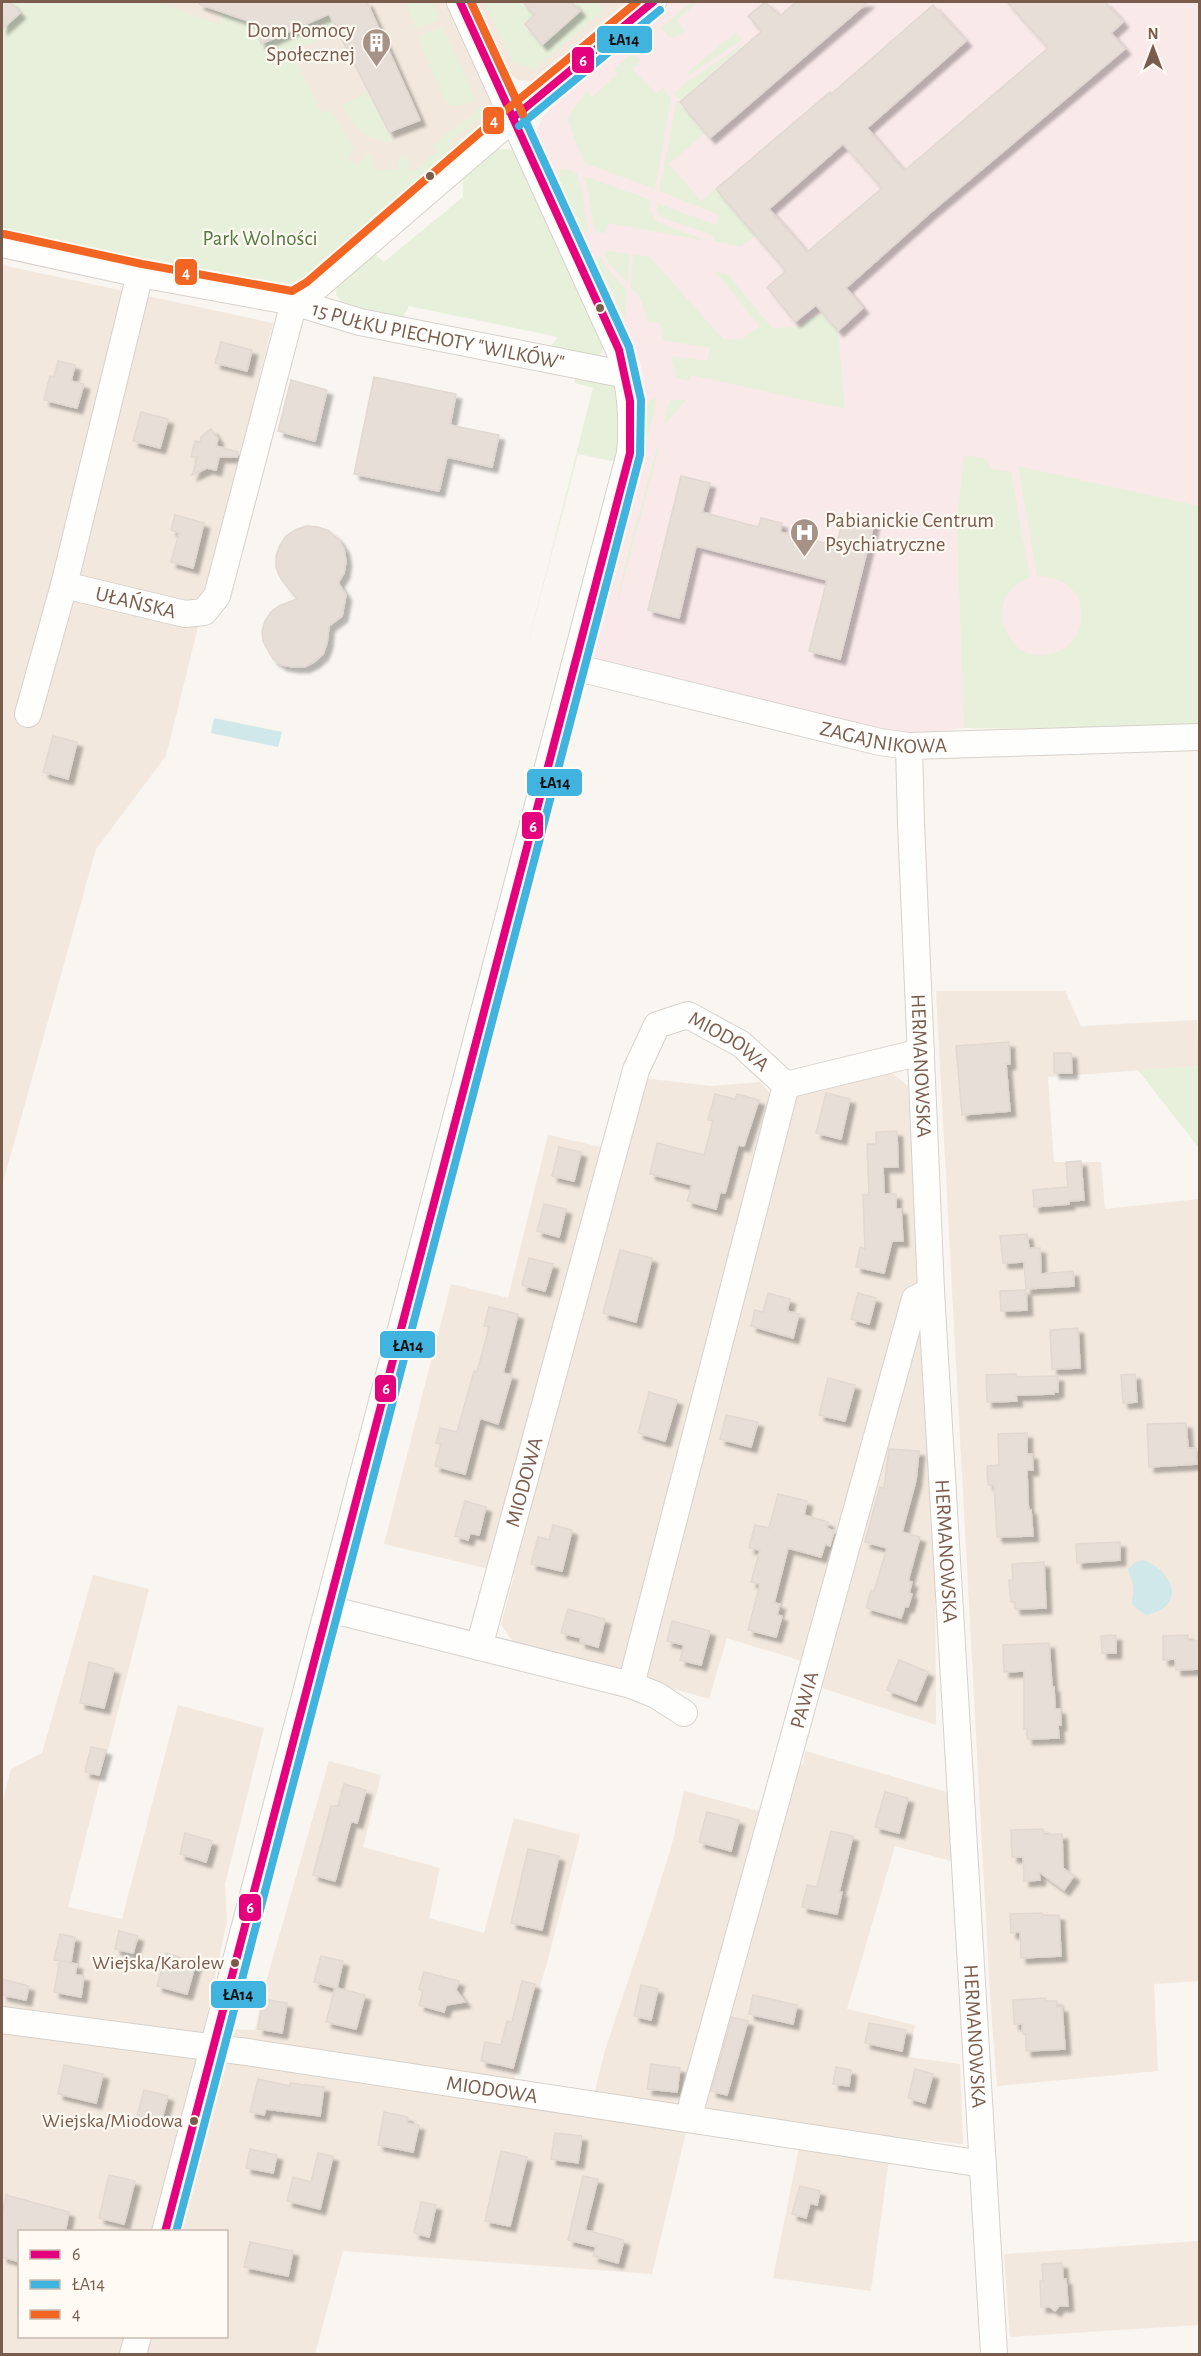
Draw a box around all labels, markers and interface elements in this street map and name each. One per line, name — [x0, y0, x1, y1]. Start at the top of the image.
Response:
north arrow — [1123, 18, 1183, 78]
place label: Dom Pomocy Społecznej — [247, 20, 355, 65]
line badge: ŁA14 — [596, 25, 653, 54]
building icon: Dom Pomocy Społecznej — [360, 26, 392, 68]
text: N — [1147, 26, 1159, 42]
text: ŁA14 — [608, 32, 639, 48]
line badge: 6 — [571, 46, 595, 74]
text: 6 — [579, 53, 587, 69]
line badge: 4 — [482, 106, 505, 135]
text: 4 — [490, 113, 498, 129]
unlabelled marker — [424, 170, 436, 182]
park label: Park Wolności — [202, 228, 318, 249]
line badge: 4 — [174, 258, 198, 286]
text: 4 — [182, 265, 190, 281]
street label: 15 PUŁKU PIECHOTY "WILKÓW" — [310, 298, 566, 373]
unlabelled marker — [594, 302, 606, 314]
place label: Pabianickie Centrum Psychiatryczne — [825, 510, 994, 555]
hospital icon: Pabianickie Centrum Psychiatryczne — [788, 516, 820, 558]
street label: UŁAŃSKA — [93, 582, 178, 622]
street label: ZAGAJNIKOWA — [818, 717, 947, 757]
line badge: ŁA14 — [526, 768, 583, 797]
text: ŁA14 — [539, 775, 570, 791]
line badge: 6 — [521, 811, 544, 840]
text: 6 — [529, 819, 537, 835]
street label: HERMANOWSKA — [908, 993, 935, 1138]
street label: MIODOWA — [685, 1007, 774, 1075]
line badge: ŁA14 — [379, 1330, 436, 1359]
text: ŁA14 — [392, 1338, 423, 1354]
line badge: 6 — [374, 1374, 397, 1403]
text: 6 — [382, 1381, 390, 1397]
street label: MIODOWA — [502, 1435, 546, 1529]
street label: HERMANOWSKA — [932, 1479, 961, 1624]
street label: PAWIA — [786, 1669, 822, 1731]
line badge: 6 — [238, 1893, 262, 1922]
text: 6 — [246, 1900, 254, 1916]
place label: Wiejska/Karolew — [92, 1953, 225, 1973]
marker: Wiejska/Karolew — [229, 1957, 241, 1969]
street label: HERMANOWSKA — [960, 1964, 990, 2109]
line badge: ŁA14 — [210, 1980, 267, 2009]
text: ŁA14 — [222, 1987, 253, 2003]
street label: MIODOWA — [445, 2072, 539, 2107]
place label: Wiejska/Miodowa — [42, 2111, 183, 2131]
marker: Wiejska/Miodowa — [188, 2115, 200, 2127]
legend — [18, 2230, 228, 2338]
text: 6 — [72, 2246, 80, 2264]
text: ŁA14 — [72, 2276, 105, 2294]
text: 4 — [72, 2306, 81, 2324]

